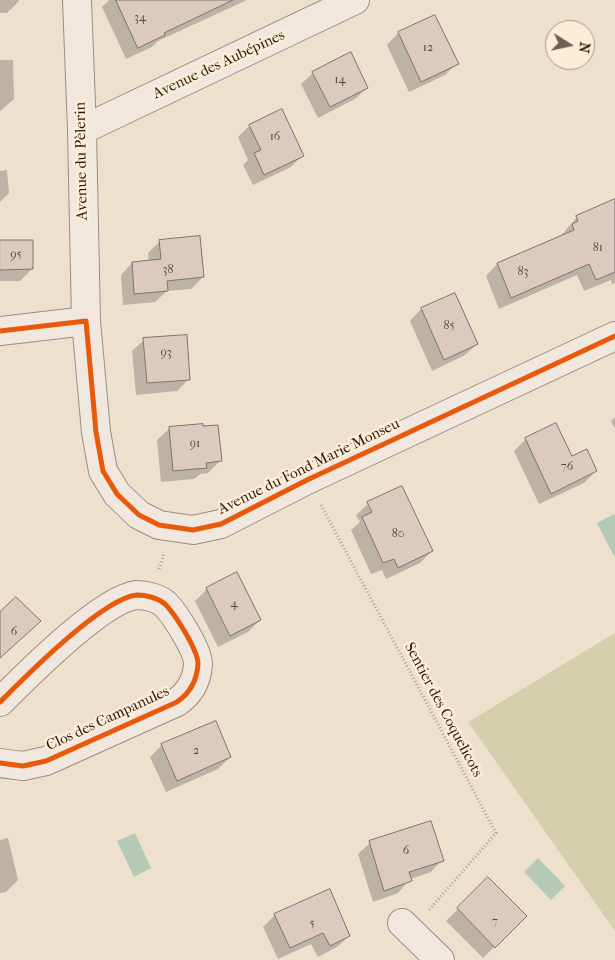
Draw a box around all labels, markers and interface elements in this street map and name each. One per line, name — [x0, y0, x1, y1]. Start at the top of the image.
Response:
house number: 34 — [134, 11, 146, 25]
north arrow — [545, 20, 595, 70]
street label: Avenue des Aubépines — [150, 27, 288, 103]
house number: 12 — [423, 41, 433, 55]
text: N — [575, 41, 594, 54]
house number: 14 — [334, 73, 346, 87]
street label: Avenue du Pèlerin — [72, 102, 92, 220]
house number: 16 — [270, 130, 280, 144]
house number: 81 — [593, 241, 603, 255]
house number: 95 — [10, 248, 22, 262]
house number: 38 — [163, 263, 173, 277]
house number: 83 — [518, 265, 528, 279]
house number: 85 — [443, 319, 455, 333]
house number: 93 — [160, 346, 172, 360]
street label: Avenue du Fond Marie Monseu — [215, 415, 403, 519]
house number: 91 — [190, 437, 200, 451]
house number: 76 — [561, 460, 573, 474]
house number: 80 — [392, 527, 404, 541]
house number: 4 — [230, 597, 238, 611]
house number: 6 — [11, 625, 17, 639]
street label: Sentier des Coquelicots — [400, 640, 486, 780]
street label: Clos des Campanules — [44, 683, 172, 755]
house number: 2 — [193, 744, 199, 758]
house number: 6 — [403, 844, 409, 858]
house number: 7 — [492, 915, 498, 929]
house number: 5 — [309, 917, 315, 931]

